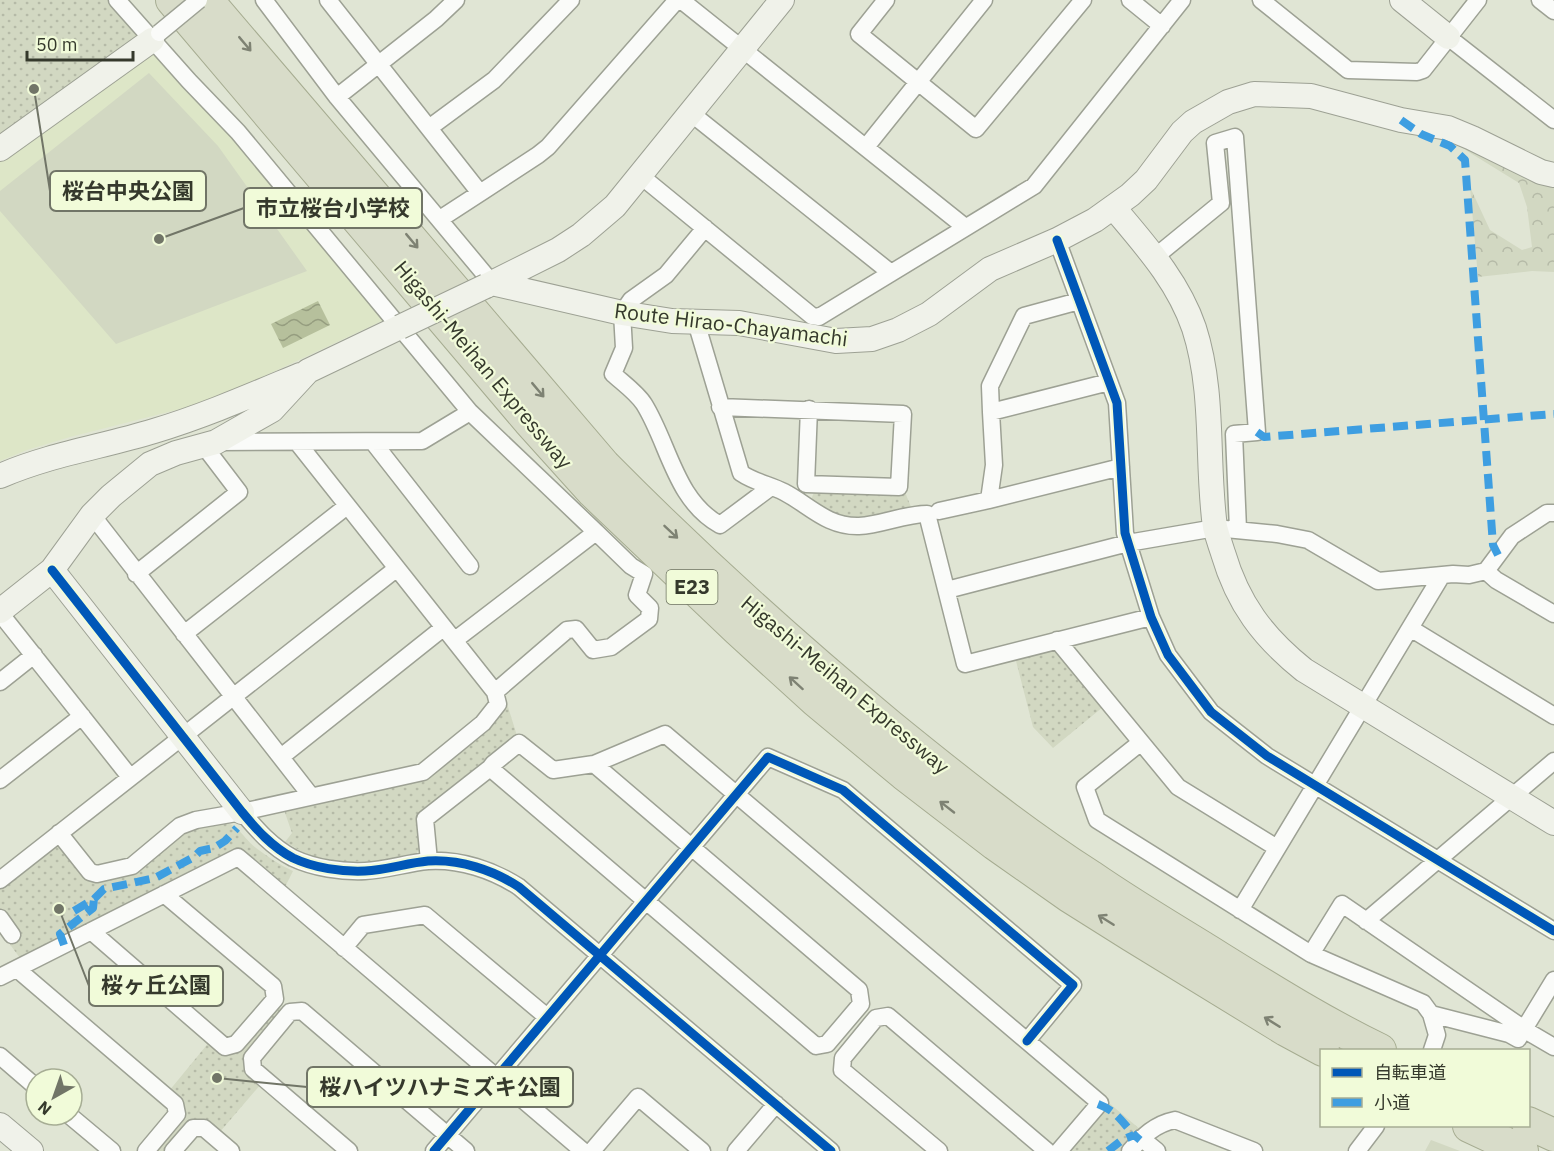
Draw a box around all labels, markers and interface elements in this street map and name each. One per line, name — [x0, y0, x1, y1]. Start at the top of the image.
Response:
scale bar — [27, 24, 134, 62]
text: 50 m — [36, 33, 78, 56]
one-way arrow — [239, 36, 252, 52]
callout: 桜台中央公園 — [50, 171, 206, 211]
text: 桜台中央公園 — [62, 176, 194, 205]
callout: 市立桜台小学校 — [244, 188, 422, 228]
text: 市立桜台小学校 — [256, 193, 410, 222]
one-way arrow — [405, 233, 419, 248]
street label: Higashi-Meihan Expressway — [388, 254, 580, 475]
street label: Route Hirao-Chayamachi — [613, 296, 849, 352]
one-way arrow — [532, 382, 545, 398]
one-way arrow — [664, 525, 679, 540]
road number: E23 — [666, 570, 718, 604]
street label: Higashi-Meihan Expressway — [736, 589, 956, 780]
one-way arrow — [789, 676, 804, 690]
one-way arrow — [939, 800, 955, 813]
one-way arrow — [1098, 913, 1115, 925]
callout: 桜ヶ丘公園 — [89, 966, 223, 1006]
text: 桜ヶ丘公園 — [101, 970, 211, 999]
one-way arrow — [1264, 1016, 1281, 1028]
legend — [1320, 1049, 1530, 1127]
text: 自転車道 — [1374, 1061, 1446, 1084]
north arrow — [24, 1067, 84, 1127]
callout: 桜ハイツハナミズキ公園 — [307, 1067, 573, 1107]
text: 桜ハイツハナミズキ公園 — [319, 1072, 561, 1101]
text: 小道 — [1374, 1091, 1410, 1114]
text: N — [33, 1097, 55, 1120]

